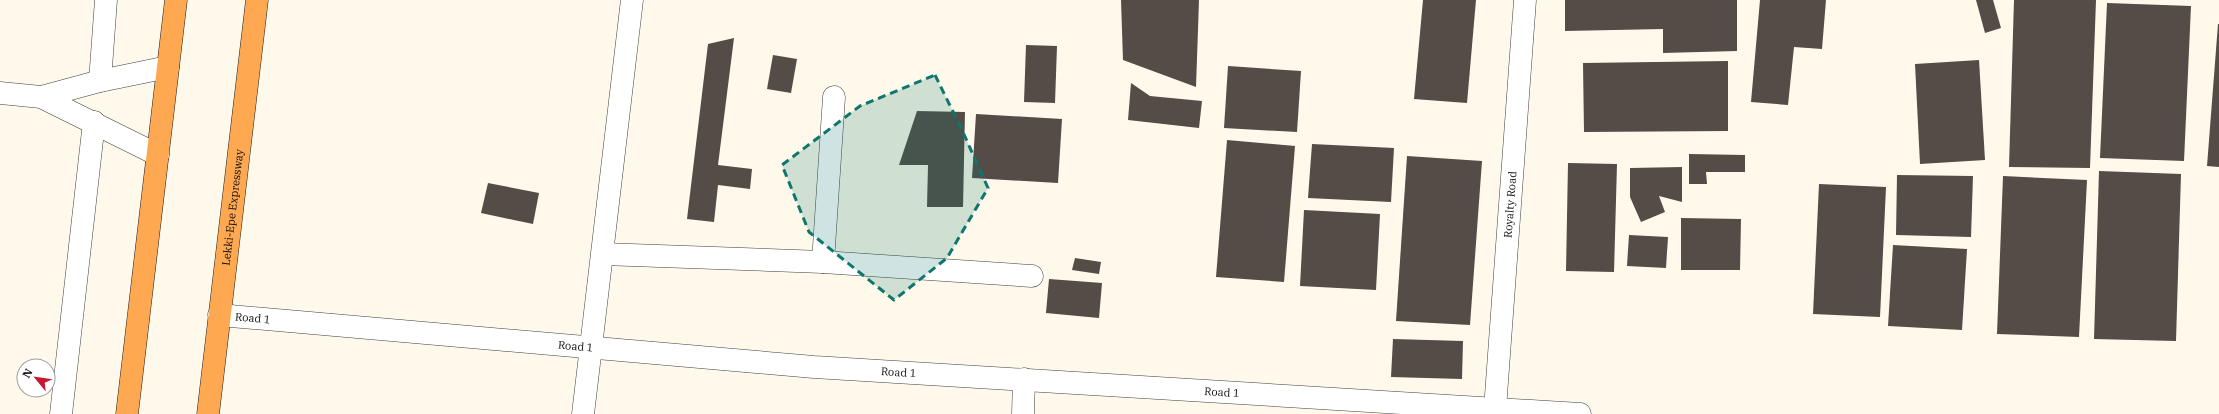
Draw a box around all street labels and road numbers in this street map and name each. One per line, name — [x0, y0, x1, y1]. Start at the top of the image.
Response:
street label: Lekki-Epe Expressway — [219, 148, 246, 266]
street label: Royalty Road — [1501, 170, 1519, 239]
street label: Road 1 — [235, 309, 271, 326]
street label: Road 1 — [557, 338, 594, 355]
street label: Road 1 — [880, 364, 917, 380]
street label: Road 1 — [1204, 384, 1240, 400]

